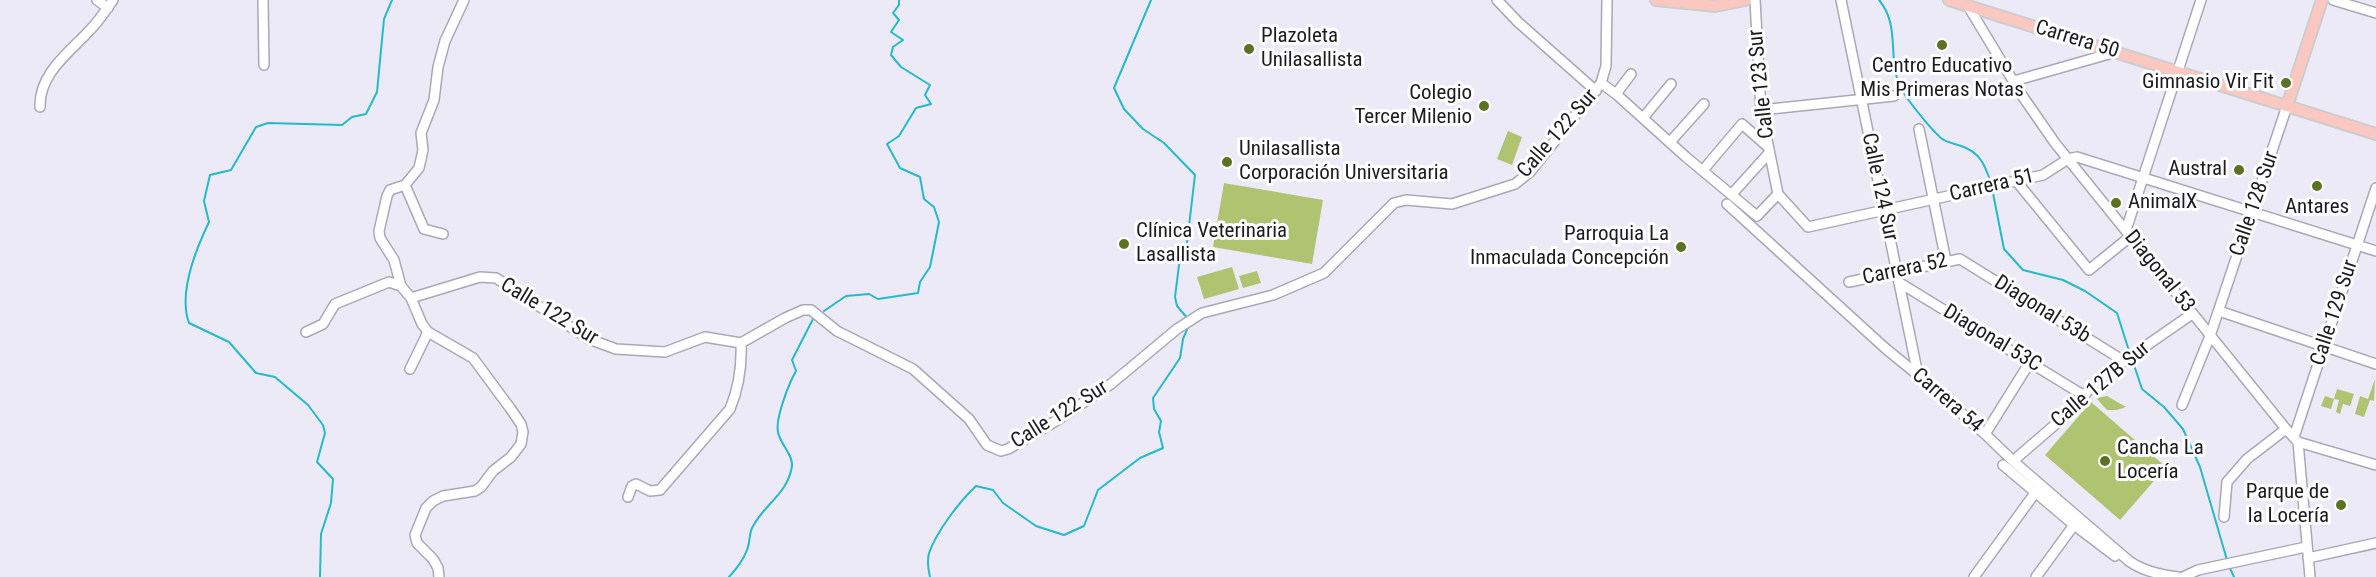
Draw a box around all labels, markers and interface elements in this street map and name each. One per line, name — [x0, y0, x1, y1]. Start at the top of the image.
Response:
street label: Carrera 50 — [2032, 15, 2122, 65]
place label: Plazoleta Unilasallista — [1261, 24, 1363, 74]
street label: Calle 123 Sur — [1744, 28, 1780, 140]
marker: Centro Educativo Mis Primeras Notas — [1935, 38, 1949, 52]
marker: Plazoleta Unilasallista — [1242, 42, 1256, 56]
place label: Centro Educativo Mis Primeras Notas — [1860, 54, 2024, 104]
place label: Gimnasio Vir Fit — [2142, 70, 2274, 96]
marker: Gimnasio Vir Fit — [2279, 76, 2293, 90]
place label: Colegio Tercer Milenio — [1354, 81, 1472, 131]
street label: Calle 122 Sur — [1513, 84, 1603, 184]
marker: Colegio Tercer Milenio — [1477, 99, 1491, 113]
street label: Calle 124 Sur — [1855, 131, 1903, 243]
place label: Unilasallista Corporación Universitaria — [1239, 137, 1449, 187]
street label: Calle 128 Sur — [2225, 148, 2285, 260]
marker: Unilasallista Corporación Universitaria — [1220, 155, 1234, 169]
place label: Austral — [2168, 157, 2227, 183]
marker: Austral — [2232, 163, 2246, 177]
street label: Carrera 51 — [1947, 164, 2037, 208]
marker: Antares — [2310, 179, 2324, 193]
place label: AnimalX — [2128, 190, 2197, 216]
place label: Antares — [2285, 195, 2349, 221]
marker: AnimalX — [2109, 196, 2123, 210]
place label: Clínica Veterinaria Lasallista — [1136, 219, 1287, 269]
place label: Parroquia La Inmaculada Concepción — [1470, 222, 1669, 272]
street label: Diagonal 53 — [2118, 226, 2200, 318]
marker: Clínica Veterinaria Lasallista — [1117, 237, 1131, 251]
marker: Parroquia La Inmaculada Concepción — [1674, 240, 1688, 254]
street label: Carrera 52 — [1860, 249, 1950, 291]
street label: Calle 129 Sur — [2306, 257, 2364, 369]
street label: Diagonal 53b — [1989, 271, 2095, 349]
street label: Calle 122 Sur — [496, 273, 602, 351]
street label: Diagonal 53C — [1938, 300, 2046, 378]
street label: Calle 127B Sur — [2047, 336, 2155, 434]
street label: Carrera 54 — [1906, 363, 1988, 439]
street label: Calle 122 Sur — [1007, 375, 1113, 455]
place label: Cancha La Locería — [2117, 436, 2204, 486]
marker: Cancha La Locería — [2098, 454, 2112, 468]
place label: Parque de la Locería — [2246, 480, 2329, 530]
marker: Parque de la Locería — [2334, 498, 2348, 512]

